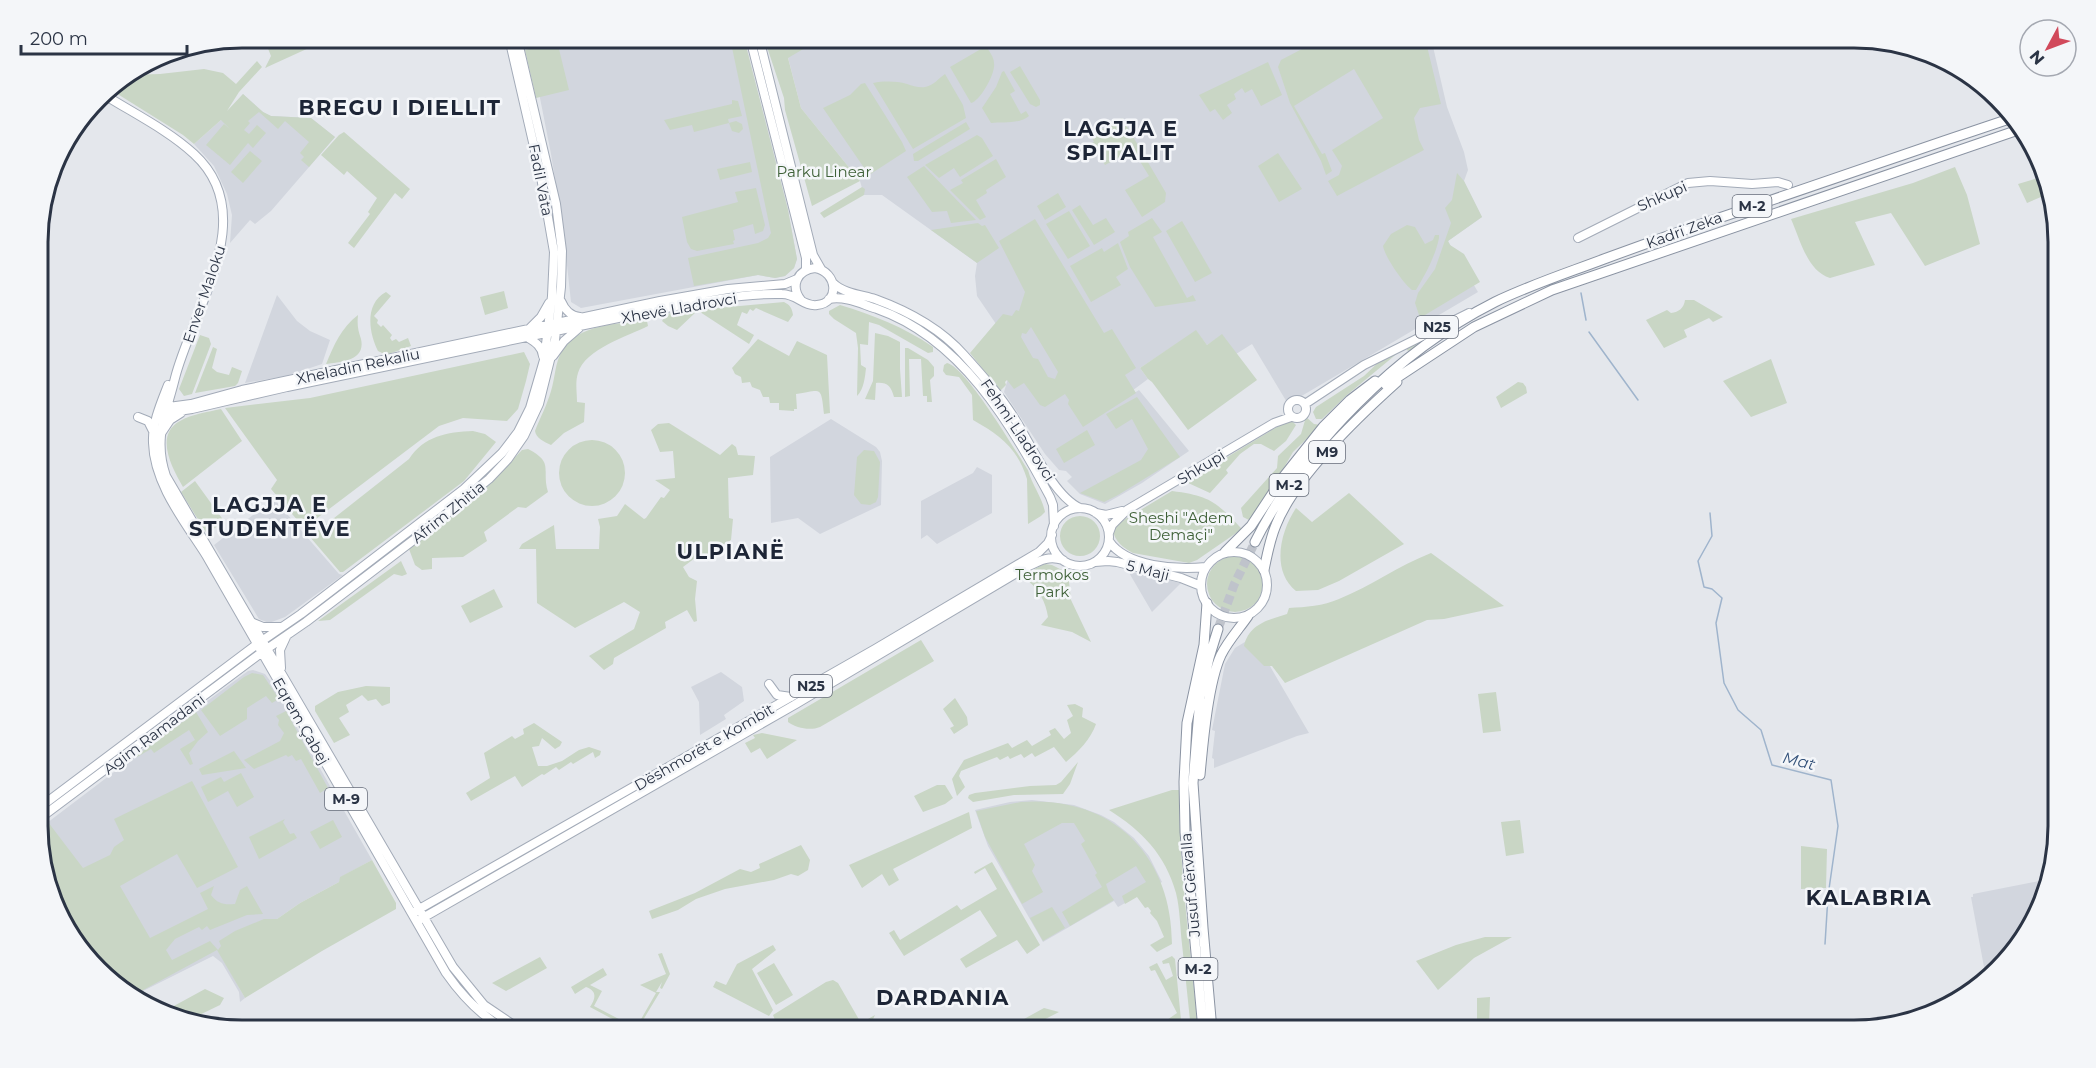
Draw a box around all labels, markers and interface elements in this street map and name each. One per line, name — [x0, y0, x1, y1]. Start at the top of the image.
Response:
scale bar — [21, 18, 188, 56]
north arrow — [2018, 18, 2078, 78]
text: 200 m — [30, 28, 88, 50]
text: N — [2026, 46, 2048, 69]
district label: BREGU I DIELLIT — [298, 95, 502, 120]
district label: LAGJJA E SPITALIT — [1063, 116, 1179, 165]
street label: Fadil Vata — [525, 142, 557, 218]
park label: Parku Linear — [777, 162, 871, 181]
street label: Shkupi — [1634, 177, 1690, 215]
road number: M-2 — [1732, 195, 1772, 217]
street label: Kadri Zeka — [1643, 207, 1725, 253]
street label: Enver Maloku — [178, 242, 230, 346]
street label: Xhevë Lladrovci — [620, 288, 738, 328]
road number: N25 — [1416, 316, 1458, 338]
street label: Xheladin Rekaliu — [294, 344, 422, 388]
street label: Fehmi Lladrovci — [977, 375, 1059, 485]
road number: M9 — [1309, 441, 1345, 463]
street label: Shkupi — [1174, 445, 1228, 489]
road number: M-2 — [1270, 474, 1308, 496]
street label: Afrim Zhitia — [408, 477, 488, 547]
district label: LAGJJA E STUDENTËVE — [189, 492, 351, 541]
park label: Sheshi "Adem Demaçi" — [1129, 508, 1233, 544]
district label: ULPIANË — [677, 539, 785, 564]
street label: 5 Maji — [1124, 555, 1172, 585]
park label: Termokos Park — [1015, 565, 1089, 601]
street label: Eqrem Çabej — [268, 674, 334, 768]
road number: N25 — [790, 675, 832, 697]
street label: Agim Ramadani — [99, 690, 209, 778]
street label: Dëshmorët e Kombit — [631, 699, 777, 795]
water label: Mat — [1781, 748, 1818, 774]
road number: M-9 — [325, 788, 367, 810]
street label: Jusuf Gërvalla — [1176, 832, 1204, 939]
district label: KALABRIA — [1806, 885, 1932, 910]
road number: M-2 — [1178, 958, 1218, 980]
district label: DARDANIA — [876, 985, 1010, 1010]

